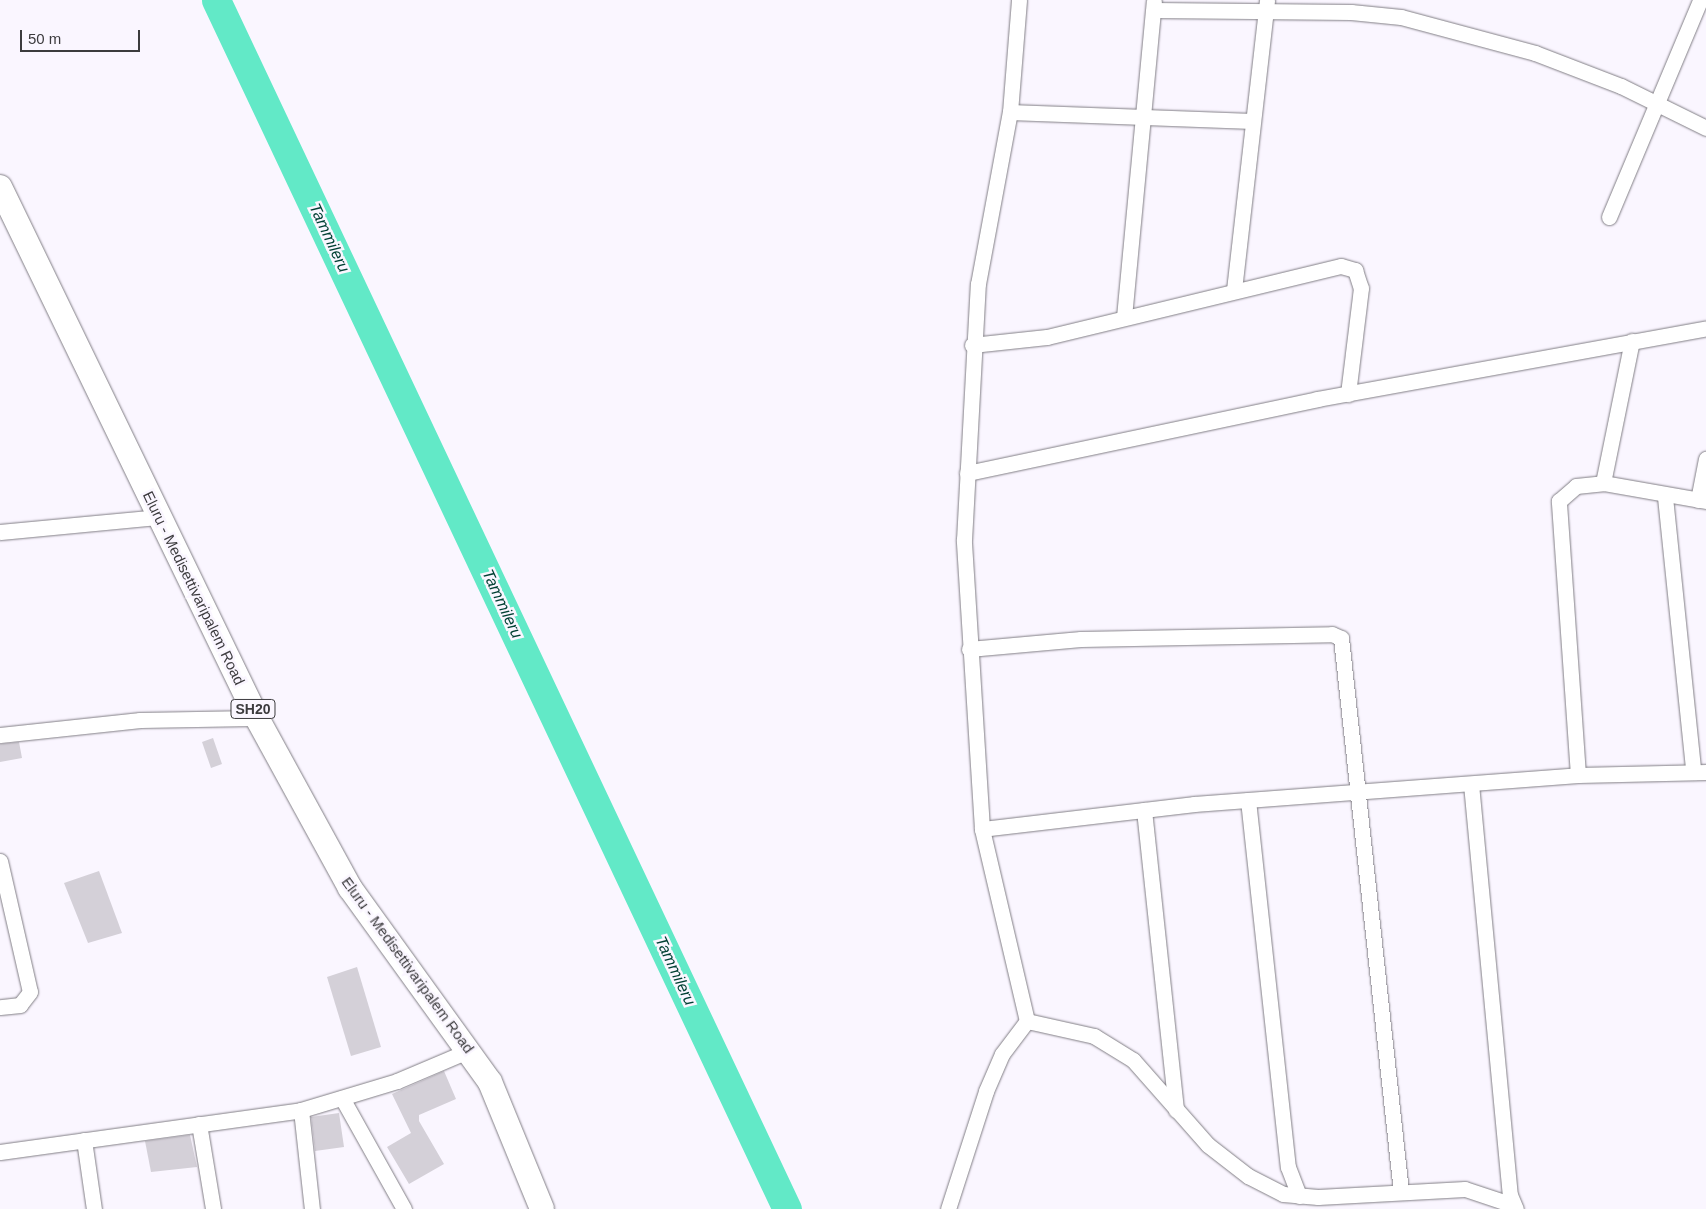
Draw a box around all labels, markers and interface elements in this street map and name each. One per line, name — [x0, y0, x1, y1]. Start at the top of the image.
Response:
scale bar — [22, 20, 142, 52]
text: 50 m — [28, 30, 61, 47]
water label: Tammileru — [305, 200, 353, 276]
street label: Eluru - Medisettivaripalem Road — [139, 488, 249, 688]
water label: Tammileru — [478, 566, 526, 642]
road number: SH20 — [229, 698, 277, 721]
street label: Eluru - Medisettivaripalem Road — [338, 873, 478, 1057]
water label: Tammileru — [651, 933, 699, 1009]

